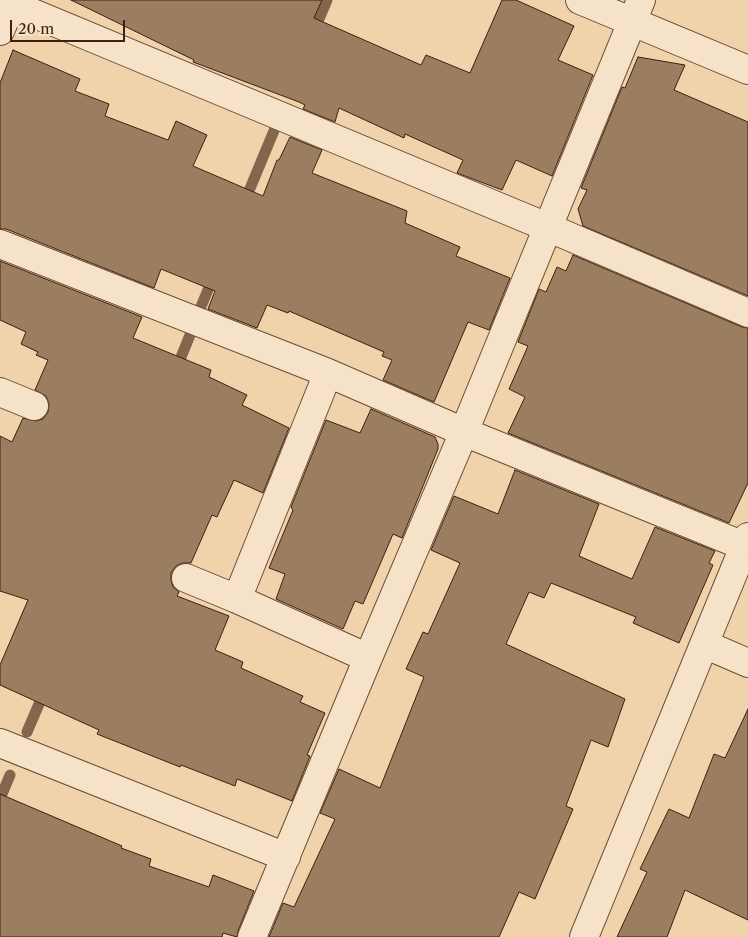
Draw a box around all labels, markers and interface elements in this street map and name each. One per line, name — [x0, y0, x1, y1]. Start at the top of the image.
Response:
scale bar — [12, 10, 128, 42]
text: 20 m — [18, 19, 54, 38]

